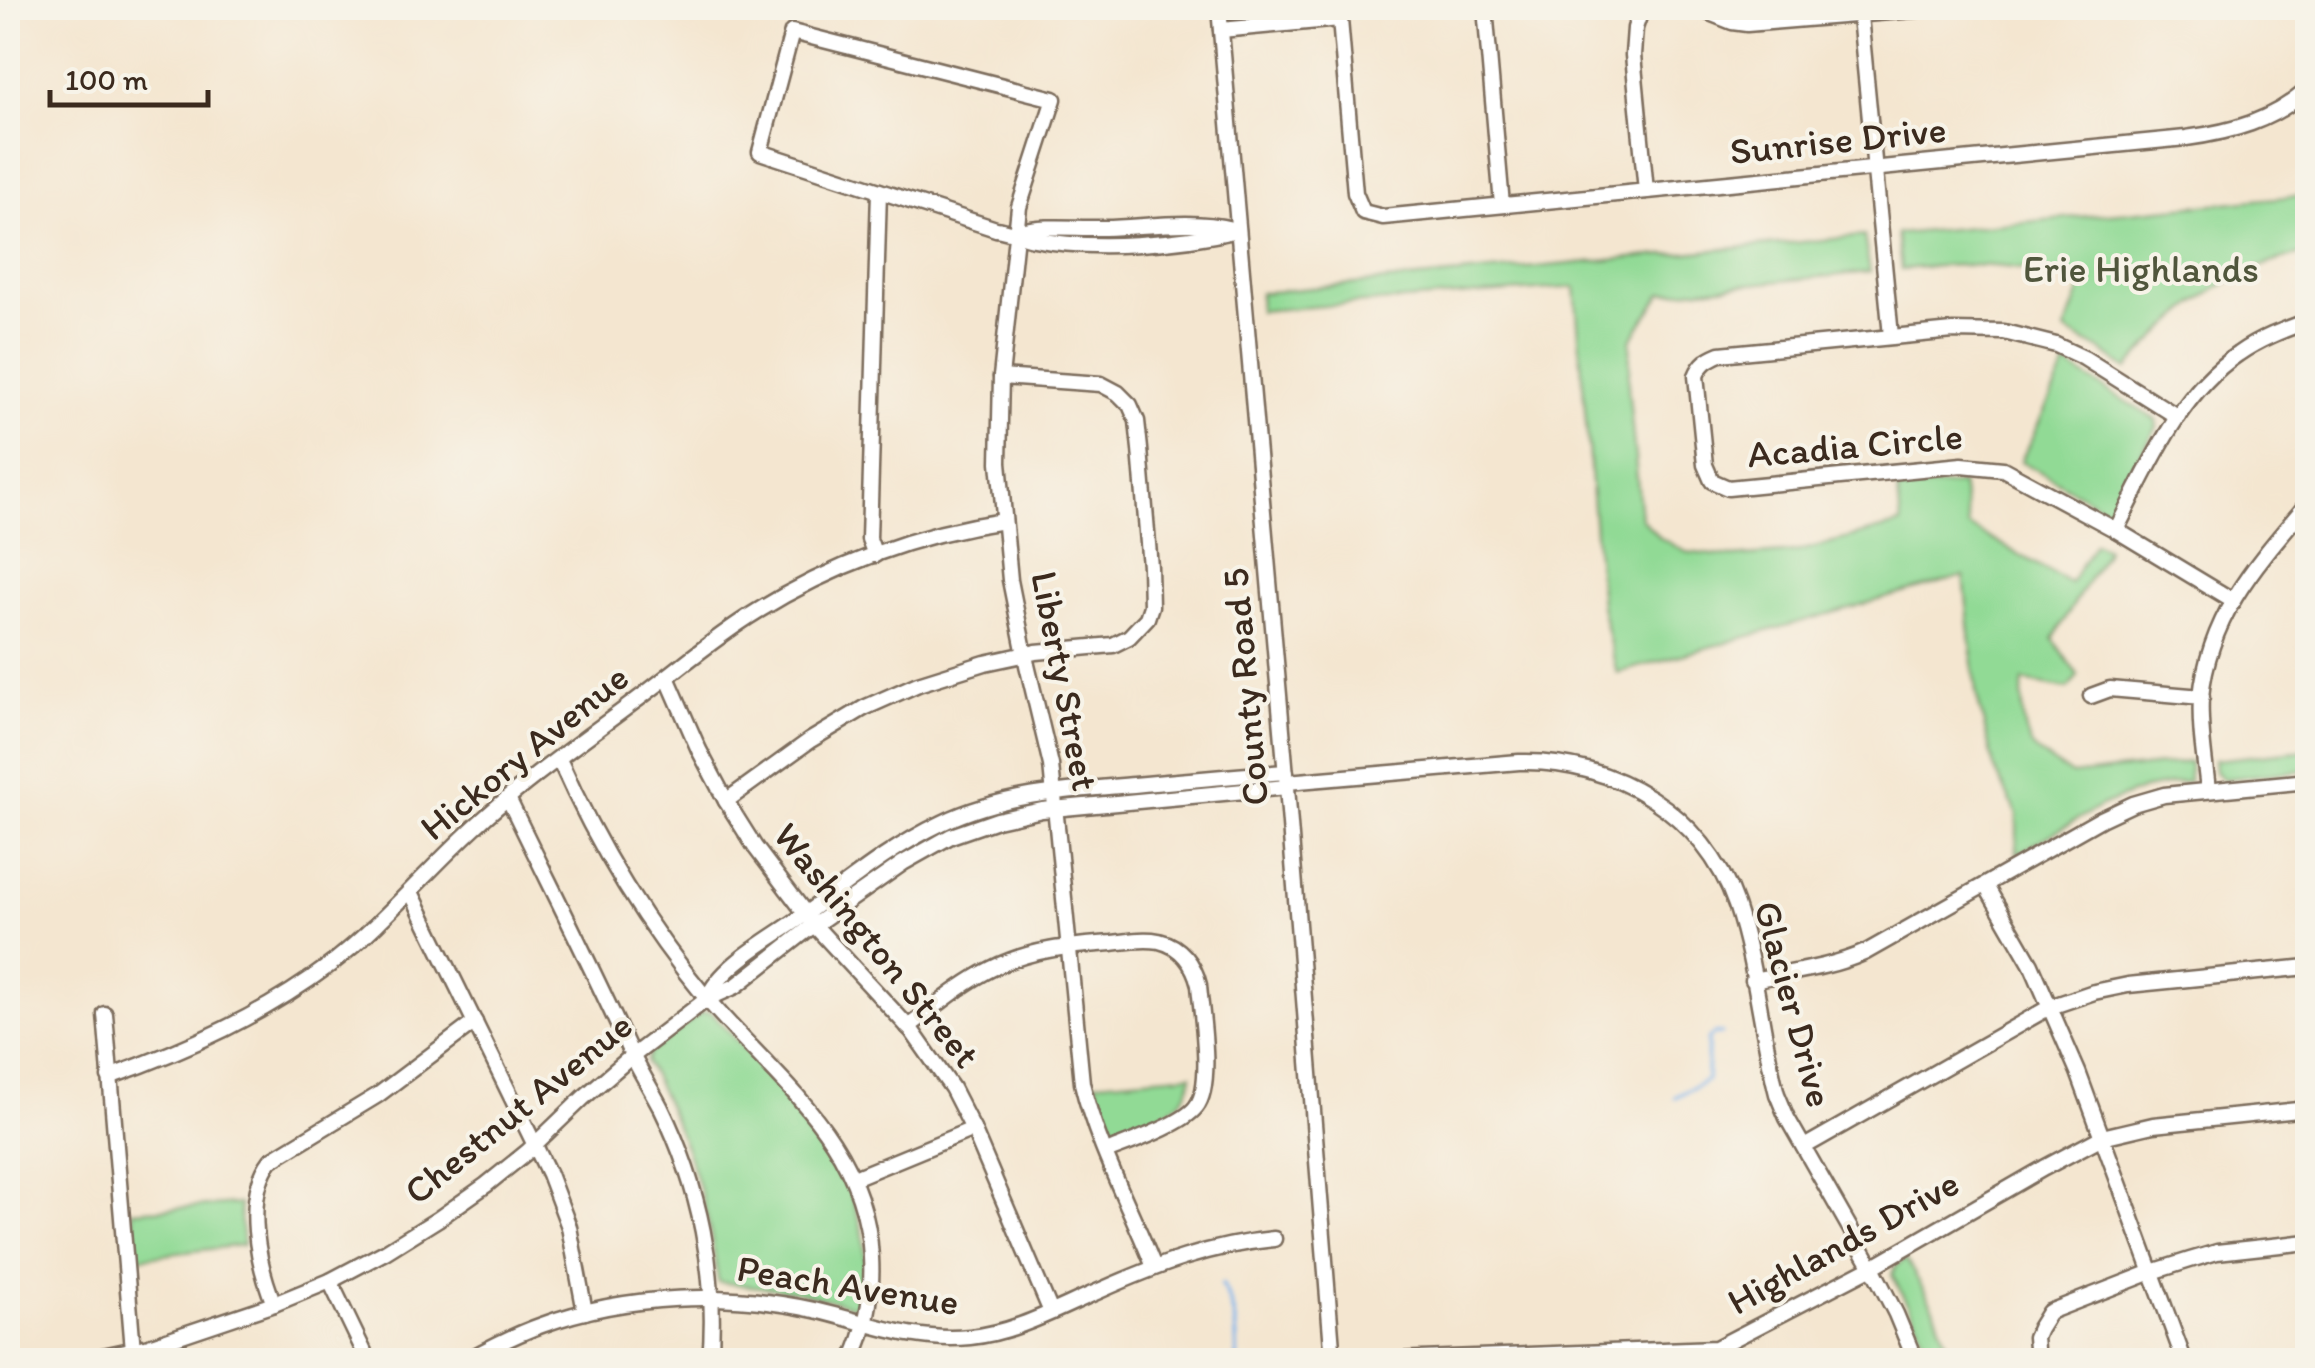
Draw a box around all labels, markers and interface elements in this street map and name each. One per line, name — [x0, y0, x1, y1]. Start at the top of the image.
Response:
scale bar — [50, 45, 208, 107]
text: 100 m — [65, 61, 148, 98]
street label: Sunrise Drive — [1727, 106, 1949, 174]
park label: Erie Highlands — [2023, 246, 2259, 292]
street label: Acadia Circle — [1745, 413, 1965, 477]
street label: County Road 5 — [1212, 566, 1278, 808]
street label: Liberty Street — [1021, 567, 1109, 795]
street label: Hickory Avenue — [411, 654, 637, 850]
street label: Washington Street — [764, 813, 990, 1077]
street label: Glacier Drive — [1744, 896, 1844, 1112]
street label: Chestnut Avenue — [395, 1002, 641, 1214]
street label: Highlands Drive — [1719, 1159, 1967, 1325]
street label: Peach Avenue — [734, 1245, 962, 1325]

